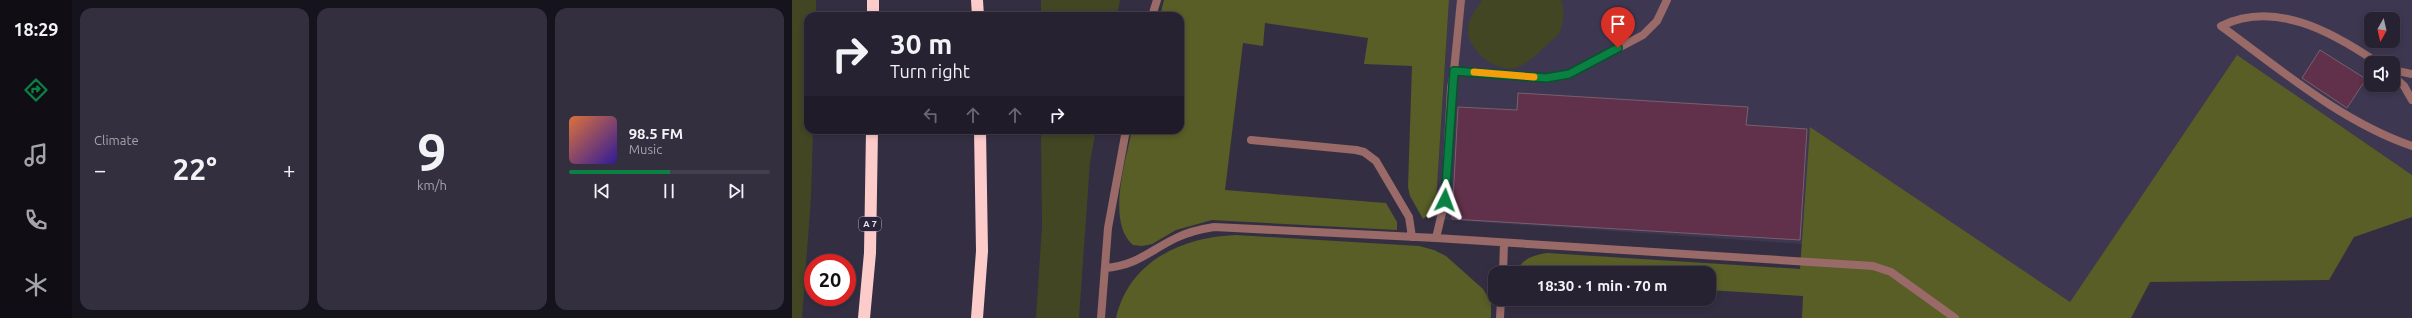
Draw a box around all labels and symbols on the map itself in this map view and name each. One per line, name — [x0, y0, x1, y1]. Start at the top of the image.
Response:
pin — [1601, 7.0, 1635, 48]
north arrow — [2364, 12, 2400, 48]
position arrow — [1424, 179, 1466, 221]
road number: A 7 — [859, 217, 881, 231]
speed limit sign: 20 — [804, 254, 856, 306]

